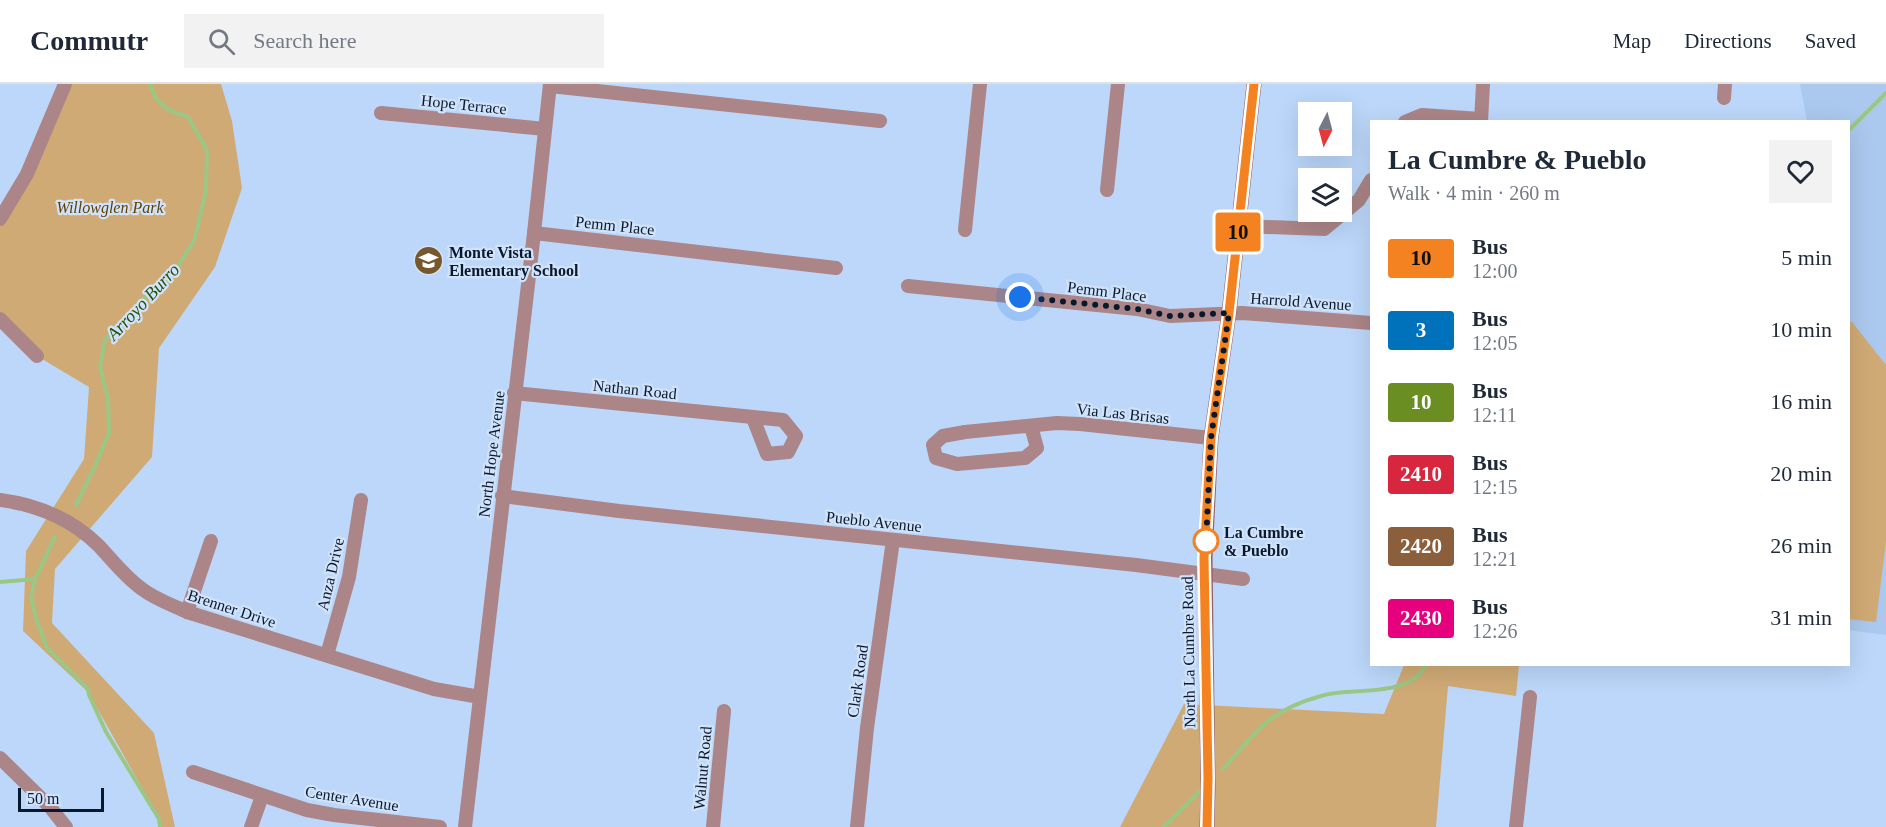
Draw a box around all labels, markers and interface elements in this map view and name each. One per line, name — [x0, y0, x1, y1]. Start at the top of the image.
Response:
search box — [184, 14, 604, 68]
text: Commutr — [30, 25, 148, 56]
icon: search — [205, 25, 238, 58]
text: Search here — [253, 28, 356, 53]
text: Map — [1613, 29, 1651, 53]
text: Directions — [1684, 29, 1772, 53]
text: Saved — [1805, 29, 1856, 53]
street label: Hope Terrace — [420, 92, 508, 118]
north arrow — [1298, 102, 1352, 156]
map controls — [1298, 102, 1352, 222]
button: heart — [1769, 140, 1832, 203]
text: La Cumbre & Pueblo — [1388, 144, 1647, 175]
button: layers — [1298, 168, 1352, 222]
text: Walk · 4 min · 260 m — [1388, 182, 1560, 204]
park label: Willowglen Park — [56, 199, 164, 217]
line badge: 10 — [1211, 212, 1265, 252]
street label: Pemm Place — [575, 213, 655, 238]
text: 10 — [1228, 220, 1249, 244]
text: Bus — [1472, 234, 1507, 259]
place label: Monte Vista Elementary School — [449, 244, 579, 280]
school or university icon: Monte Vista Elementary School — [412, 245, 444, 277]
text: 5 min — [1781, 245, 1832, 270]
text: 10 — [1411, 246, 1432, 270]
water label: Arroyo Burro — [102, 260, 183, 345]
text: 12:00 — [1472, 260, 1518, 282]
street label: Pemm Place — [1066, 278, 1147, 305]
your location — [1005, 282, 1035, 312]
street label: Harrold Avenue — [1250, 289, 1352, 314]
text: Bus — [1472, 306, 1507, 331]
text: 10 min — [1770, 317, 1832, 342]
text: 3 — [1416, 318, 1426, 342]
text: 12:05 — [1472, 332, 1518, 354]
street label: Nathan Road — [592, 377, 678, 402]
text: Bus — [1472, 378, 1507, 403]
text: 16 min — [1770, 389, 1832, 414]
street label: North Hope Avenue — [475, 390, 509, 519]
text: 10 — [1411, 390, 1432, 414]
street label: Via Las Brisas — [1076, 400, 1170, 427]
text: 12:11 — [1472, 404, 1517, 426]
text: Bus — [1472, 450, 1507, 475]
text: 20 min — [1770, 461, 1832, 486]
text: 2410 — [1400, 462, 1442, 486]
text: 12:15 — [1472, 476, 1518, 498]
street label: Pueblo Avenue — [825, 508, 923, 535]
text: Bus — [1472, 522, 1507, 547]
place label: La Cumbre & Pueblo — [1224, 524, 1303, 559]
marker: La Cumbre & Pueblo — [1193, 528, 1219, 554]
text: 26 min — [1770, 533, 1832, 558]
text: 2420 — [1400, 534, 1442, 558]
street label: Anza Drive — [314, 536, 347, 612]
text: 12:21 — [1472, 548, 1518, 570]
street label: North La Cumbre Road — [1179, 576, 1198, 728]
street label: Brenner Drive — [185, 586, 278, 631]
text: Bus — [1472, 594, 1507, 619]
text: 31 min — [1770, 605, 1832, 630]
text: 2430 — [1400, 606, 1442, 630]
text: 12:26 — [1472, 620, 1518, 642]
street label: Clark Road — [844, 644, 871, 719]
street label: Walnut Road — [690, 726, 715, 810]
street label: Center Avenue — [304, 783, 400, 814]
scale bar — [18, 785, 104, 812]
text: 50 m — [27, 790, 59, 807]

